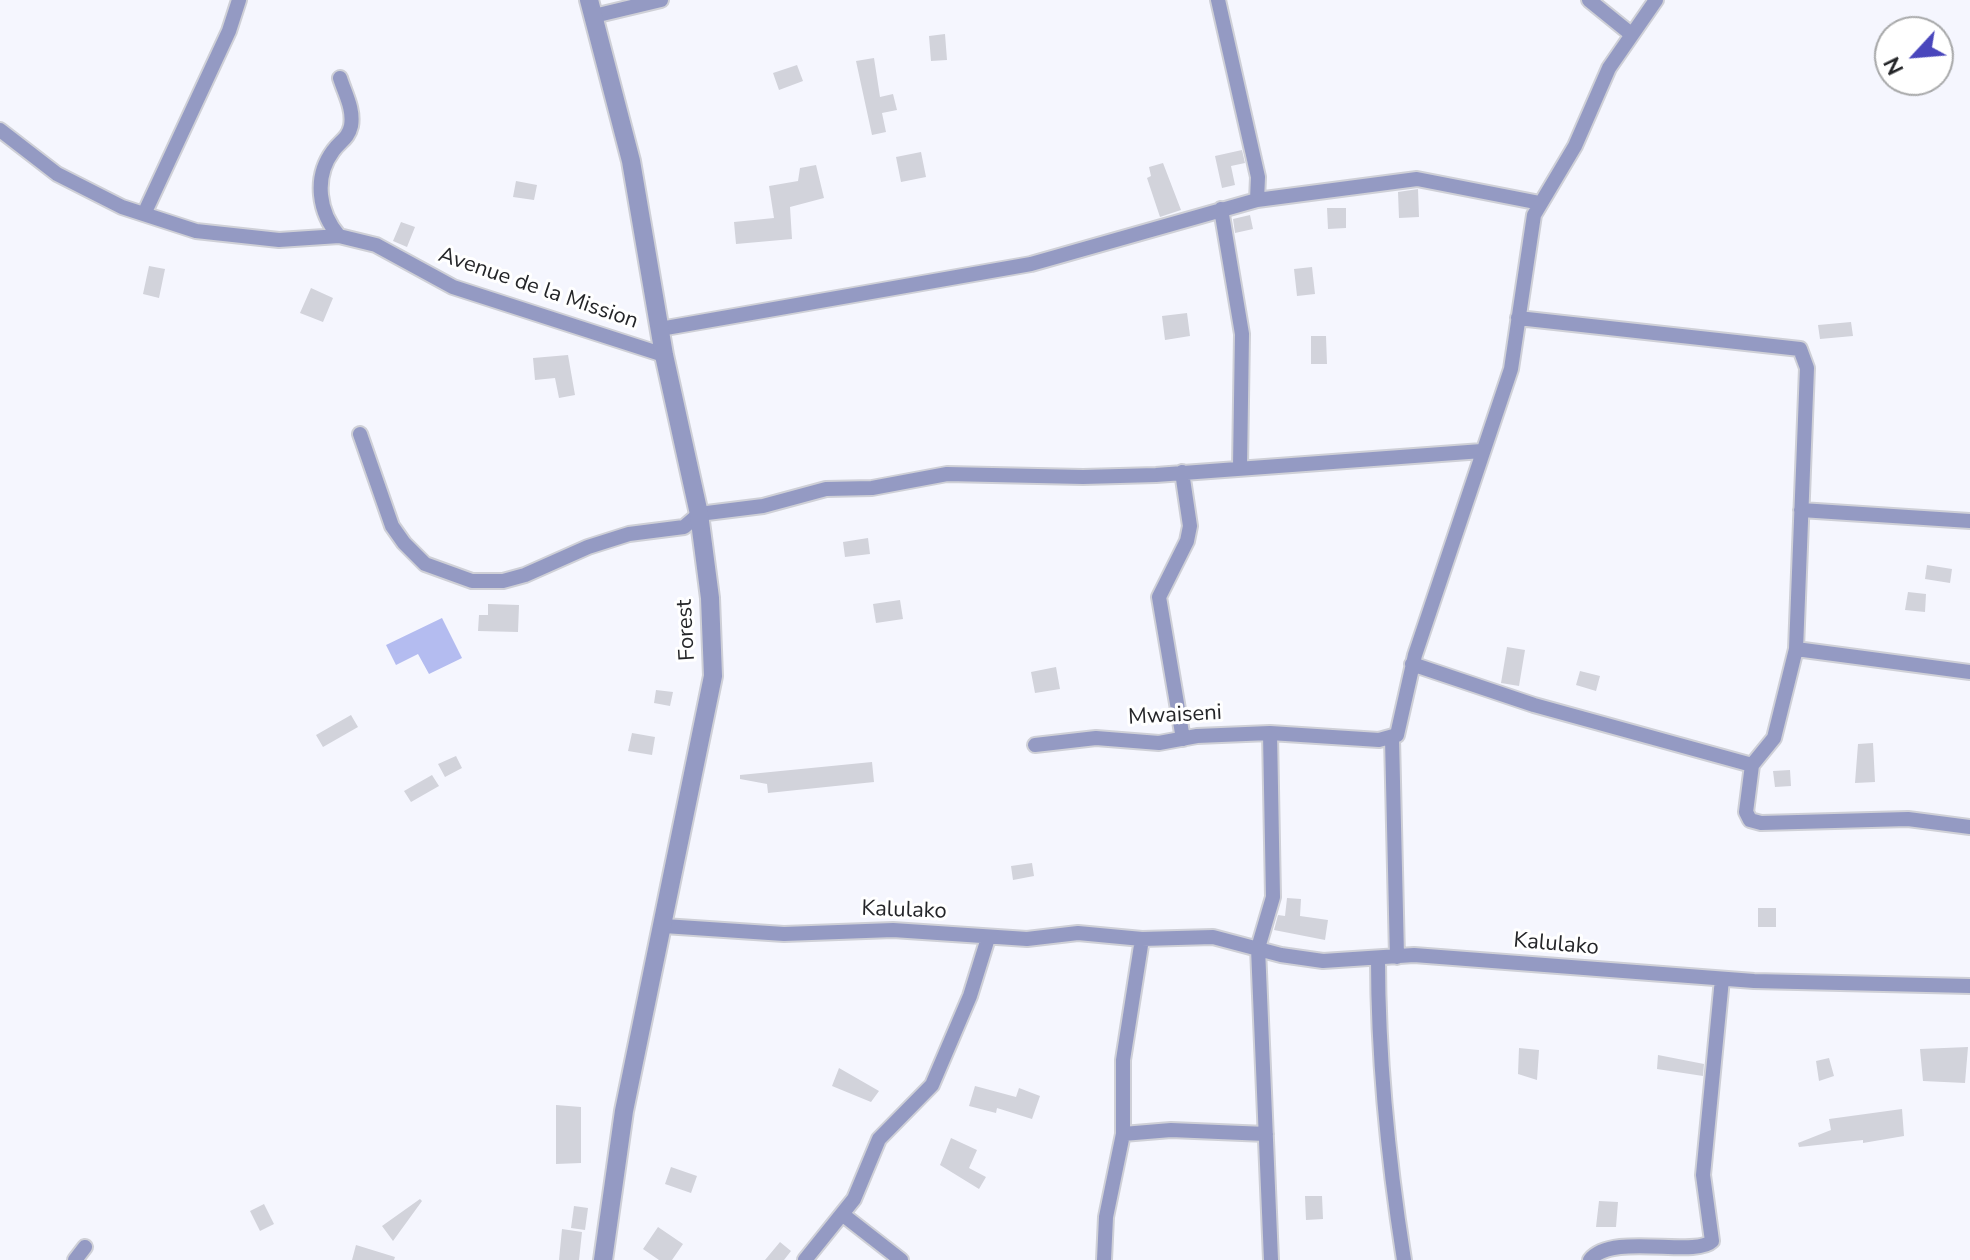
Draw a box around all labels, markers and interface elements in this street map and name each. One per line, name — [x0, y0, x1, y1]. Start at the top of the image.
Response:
north arrow — [1874, 16, 1954, 96]
text: N — [1877, 52, 1911, 80]
street label: Avenue de la Mission — [435, 242, 641, 336]
street label: Forest — [672, 599, 702, 661]
street label: Mwaiseni — [1128, 700, 1222, 732]
street label: Kalulako — [861, 896, 947, 926]
street label: Kalulako — [1512, 928, 1600, 962]

